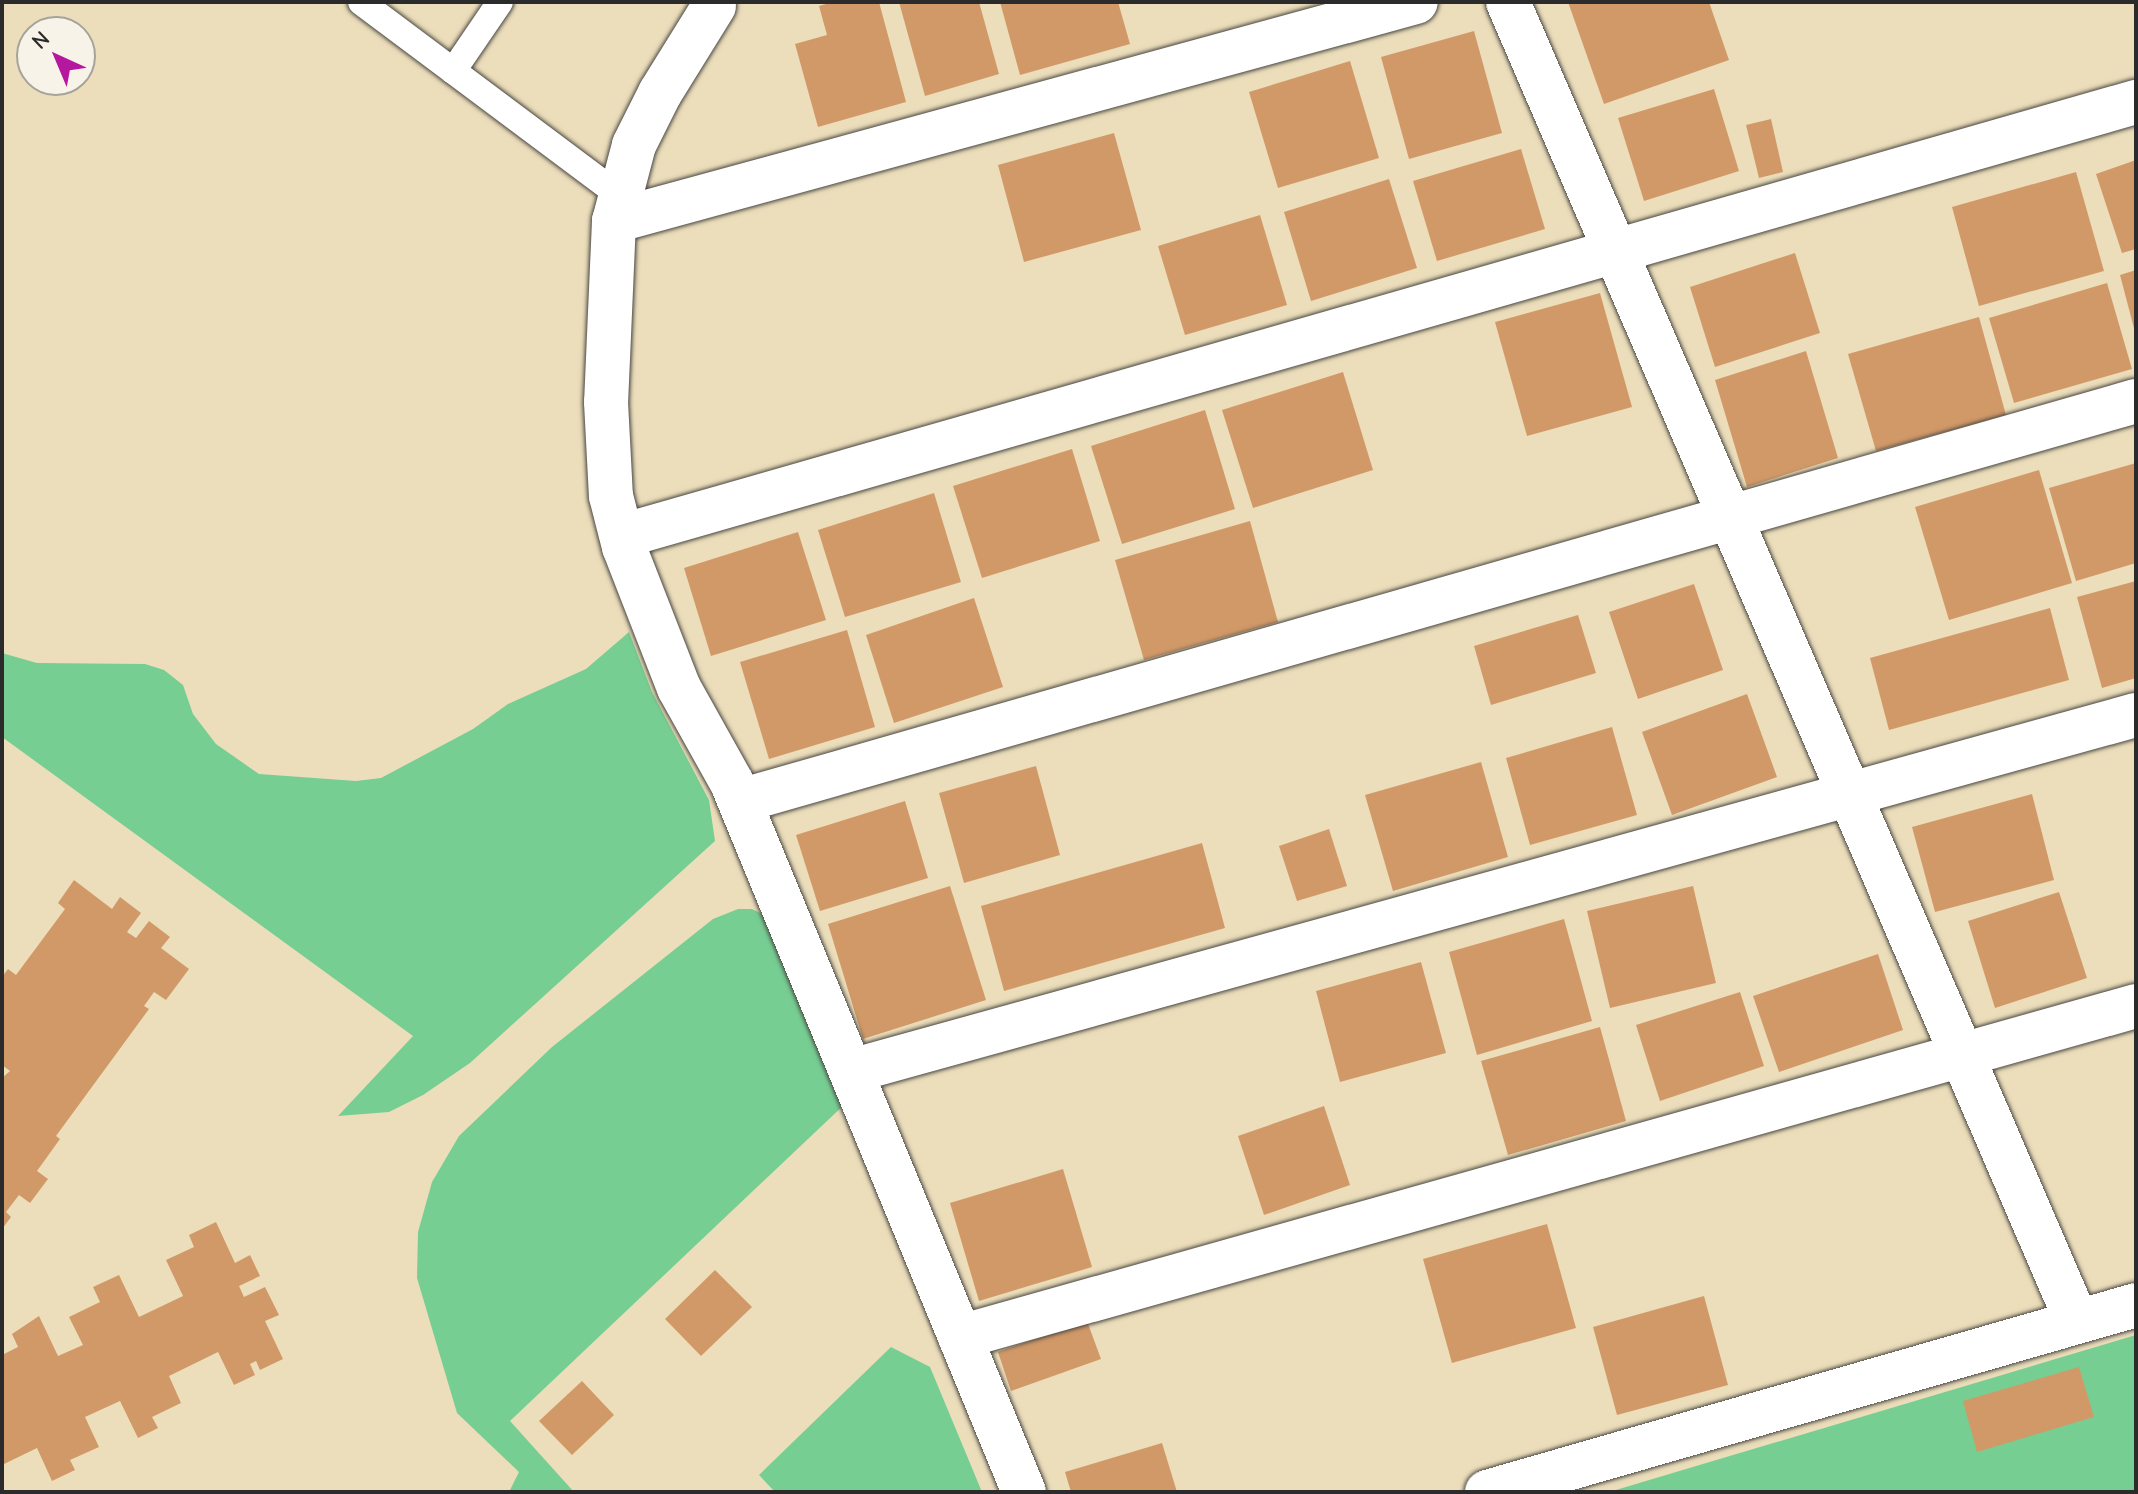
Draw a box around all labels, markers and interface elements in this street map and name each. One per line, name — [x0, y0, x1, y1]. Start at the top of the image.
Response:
north arrow — [16, 16, 96, 96]
text: N — [27, 26, 55, 55]

